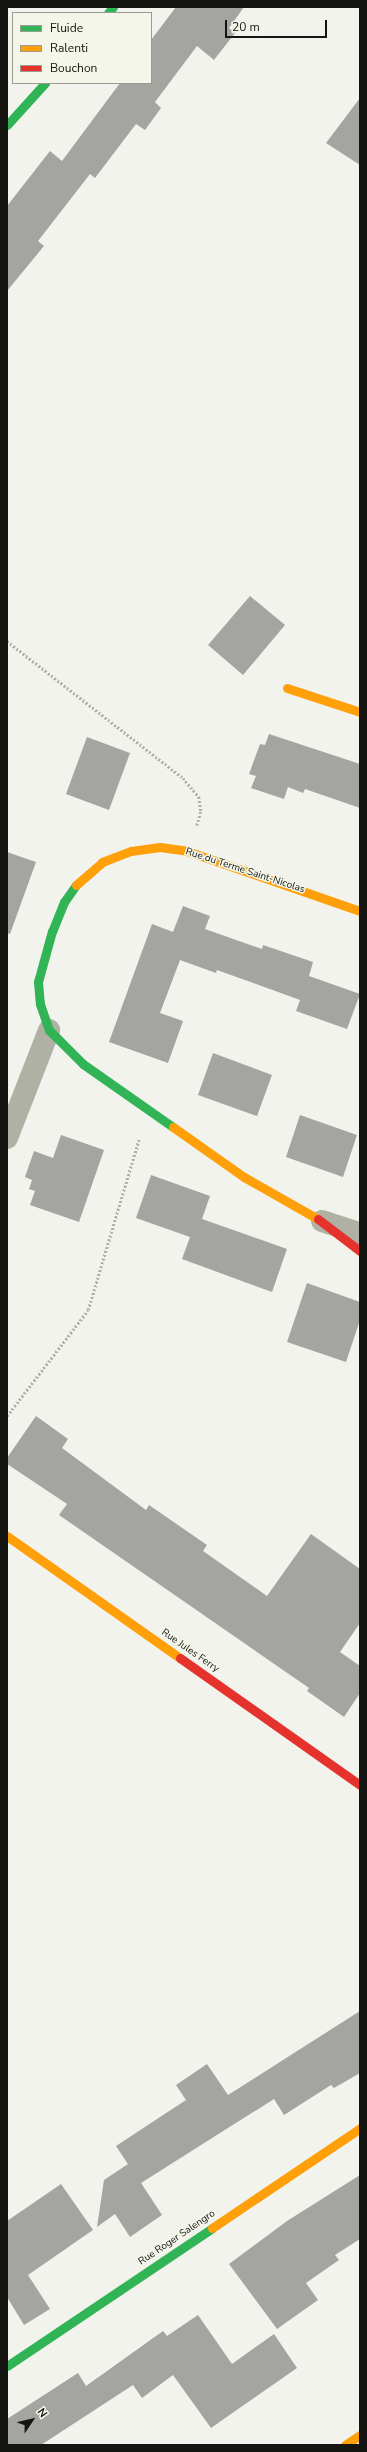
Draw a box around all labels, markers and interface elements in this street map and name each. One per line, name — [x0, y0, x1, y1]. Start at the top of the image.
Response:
legend — [12, 12, 152, 84]
scale bar — [227, 12, 329, 38]
text: 20 m — [232, 19, 260, 35]
text: Fluide — [50, 20, 83, 36]
text: Ralenti — [50, 40, 88, 56]
text: Bouchon — [50, 60, 97, 76]
street label: Rue du Terme Saint-Nicolas — [184, 846, 306, 896]
street label: Rue Jules Ferry — [159, 1627, 221, 1675]
street label: Rue Roger Salengro — [136, 2208, 218, 2268]
north arrow — [12, 2400, 52, 2440]
text: N — [34, 2405, 51, 2420]

